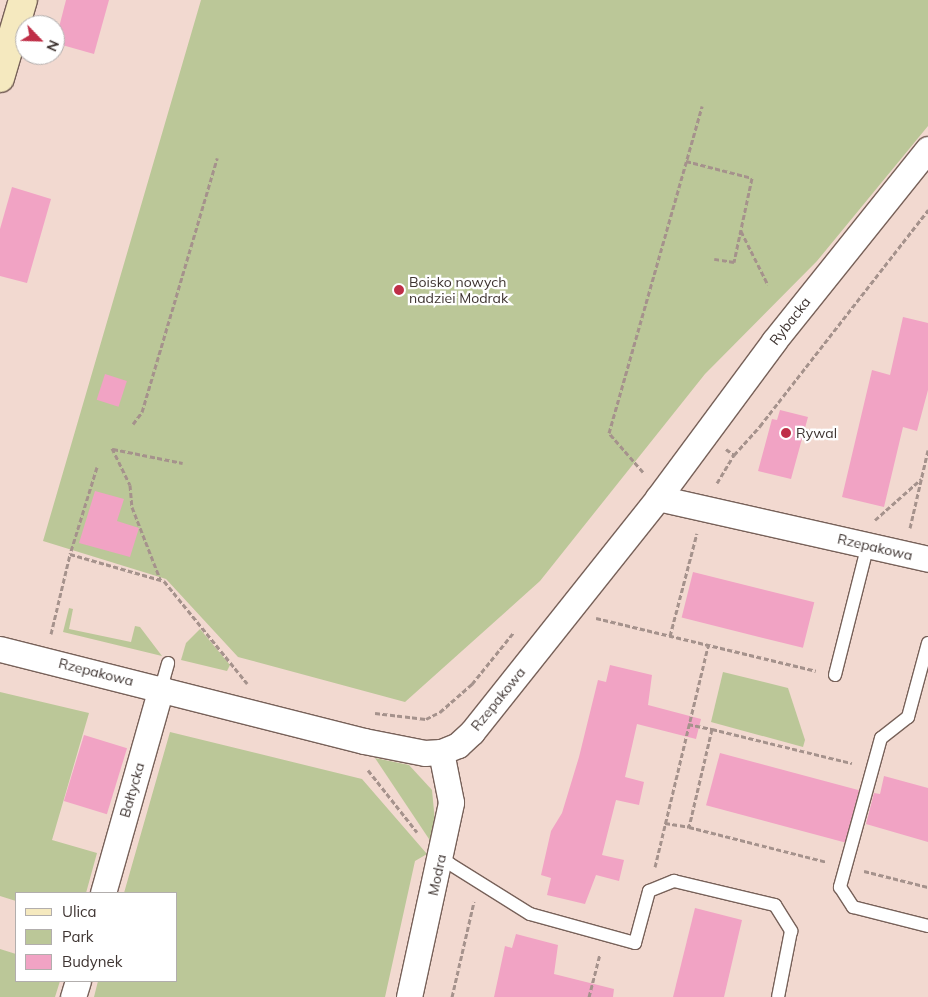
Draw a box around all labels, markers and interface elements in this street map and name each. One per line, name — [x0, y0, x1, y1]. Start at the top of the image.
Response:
north arrow — [15, 15, 65, 65]
text: N — [42, 37, 63, 54]
place label: Boisko nowych nadziei Modrak — [409, 274, 508, 306]
marker: Boisko nowych nadziei Modrak — [393, 284, 405, 296]
street label: Rybacka — [766, 294, 814, 348]
place label: Rywal — [796, 425, 837, 441]
marker: Rywal — [780, 427, 792, 439]
street label: Rzepakowa — [836, 530, 914, 564]
street label: Rzepakowa — [57, 655, 135, 689]
street label: Rzepakowa — [467, 664, 529, 734]
street label: Bałtycka — [116, 761, 148, 819]
street label: Modra — [424, 853, 450, 897]
legend — [15, 892, 178, 982]
text: Ulica — [62, 902, 96, 921]
text: Park — [62, 927, 94, 946]
text: Budynek — [62, 952, 123, 971]

